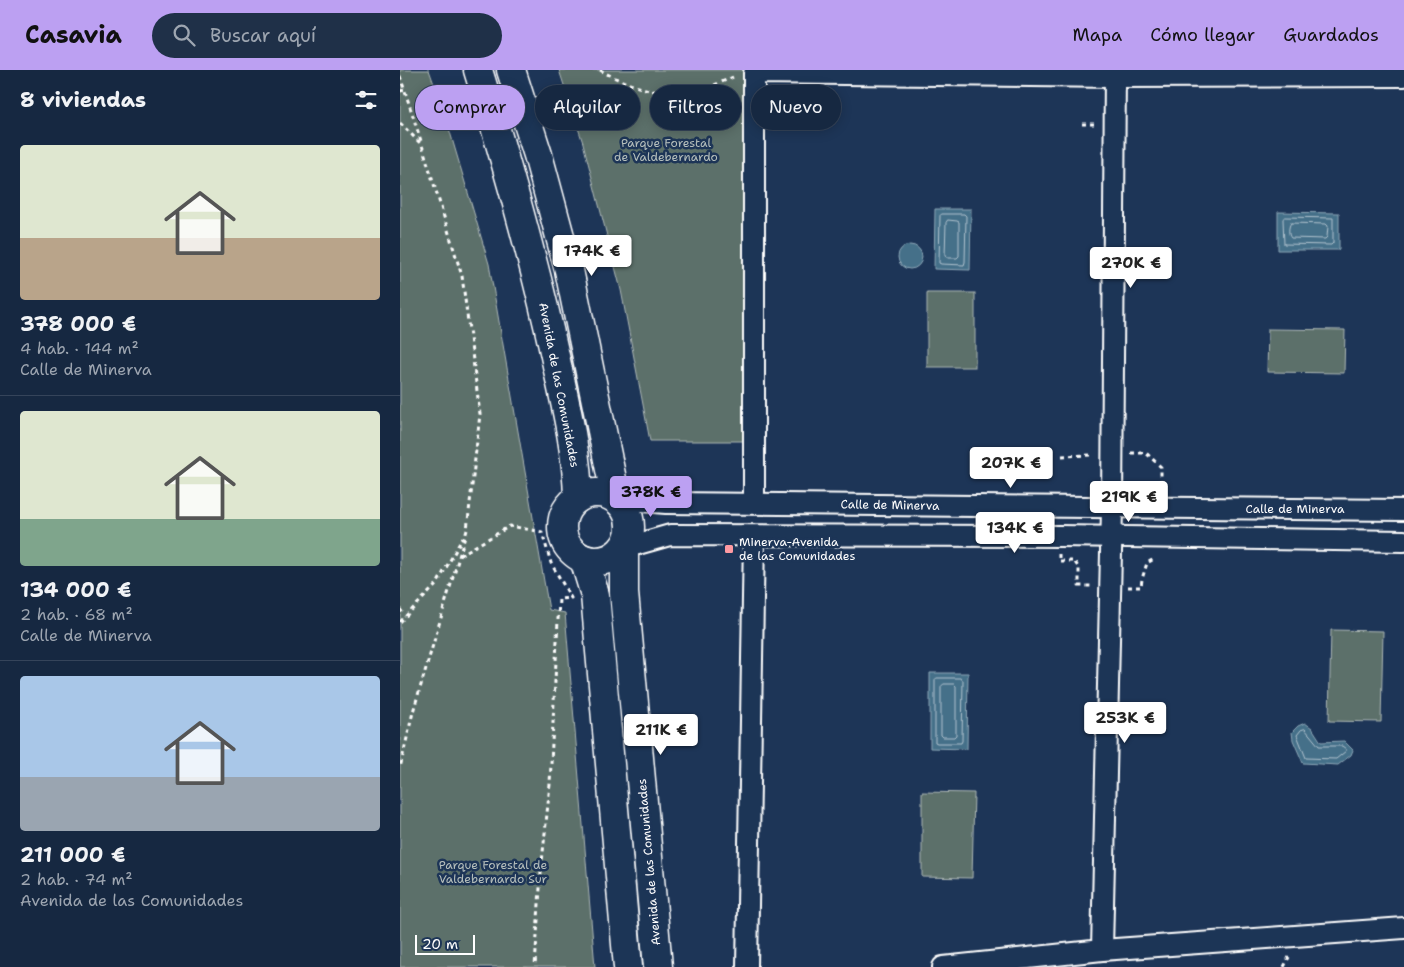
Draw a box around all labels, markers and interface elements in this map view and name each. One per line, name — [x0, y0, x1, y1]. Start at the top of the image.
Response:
search box — [152, 13, 502, 58]
text: Casavia — [25, 19, 122, 51]
icon: search — [170, 21, 198, 49]
text: Buscar aquí — [210, 23, 316, 48]
text: Mapa — [1072, 23, 1122, 47]
text: Cómo llegar — [1150, 23, 1255, 47]
text: Guardados — [1283, 23, 1379, 47]
chip: Comprar — [415, 85, 525, 130]
chip: Alquilar — [535, 85, 640, 130]
chip: Filtros — [650, 85, 741, 130]
chip: Nuevo — [751, 85, 841, 130]
text: 8 viviendas — [20, 86, 146, 114]
icon: filters — [352, 86, 380, 114]
park label: Parque Forestal de Valdebernardo — [614, 135, 718, 165]
icon: home — [155, 178, 245, 268]
pin: 174K € — [551, 234, 633, 277]
text: 174K € — [564, 240, 620, 261]
pin: 270K € — [1090, 246, 1172, 289]
text: 270K € — [1101, 252, 1161, 273]
street label: Avenida de las Comunidades — [535, 301, 583, 469]
text: 378 000 € — [20, 310, 136, 338]
text: 4 hab. · 144 m² — [20, 338, 139, 359]
text: Calle de Minerva — [20, 359, 152, 380]
icon: home — [155, 443, 245, 533]
pin: 207K € — [970, 446, 1052, 489]
text: 207K € — [981, 452, 1041, 473]
pin: 378K € — [610, 476, 692, 518]
pin: 219K € — [1088, 480, 1170, 523]
text: 378K € — [621, 481, 681, 502]
text: 219K € — [1101, 486, 1157, 507]
street label: Calle de Minerva — [840, 496, 940, 514]
street label: Calle de Minerva — [1246, 501, 1345, 517]
pin: 134K € — [974, 512, 1056, 554]
text: 134K € — [987, 517, 1043, 538]
place label: Minerva-Avenida de las Comunidades — [739, 534, 855, 564]
marker: Minerva-Avenida de las Comunidades — [723, 543, 735, 555]
text: 134 000 € — [20, 576, 132, 604]
text: 2 hab. · 68 m² — [20, 604, 133, 625]
text: Calle de Minerva — [20, 625, 152, 646]
pin: 253K € — [1084, 702, 1166, 744]
text: 253K € — [1095, 707, 1155, 728]
icon: home — [155, 708, 245, 798]
pin: 211K € — [620, 714, 702, 756]
text: 211K € — [635, 719, 687, 740]
street label: Avenida de las Comunidades — [634, 778, 664, 946]
text: 211 000 € — [20, 841, 126, 869]
park label: Parque Forestal de Valdebernardo Sur — [439, 857, 548, 887]
text: 2 hab. · 74 m² — [20, 869, 133, 890]
text: Avenida de las Comunidades — [20, 890, 243, 911]
scale bar — [415, 932, 475, 955]
text: 20 m — [422, 935, 458, 953]

